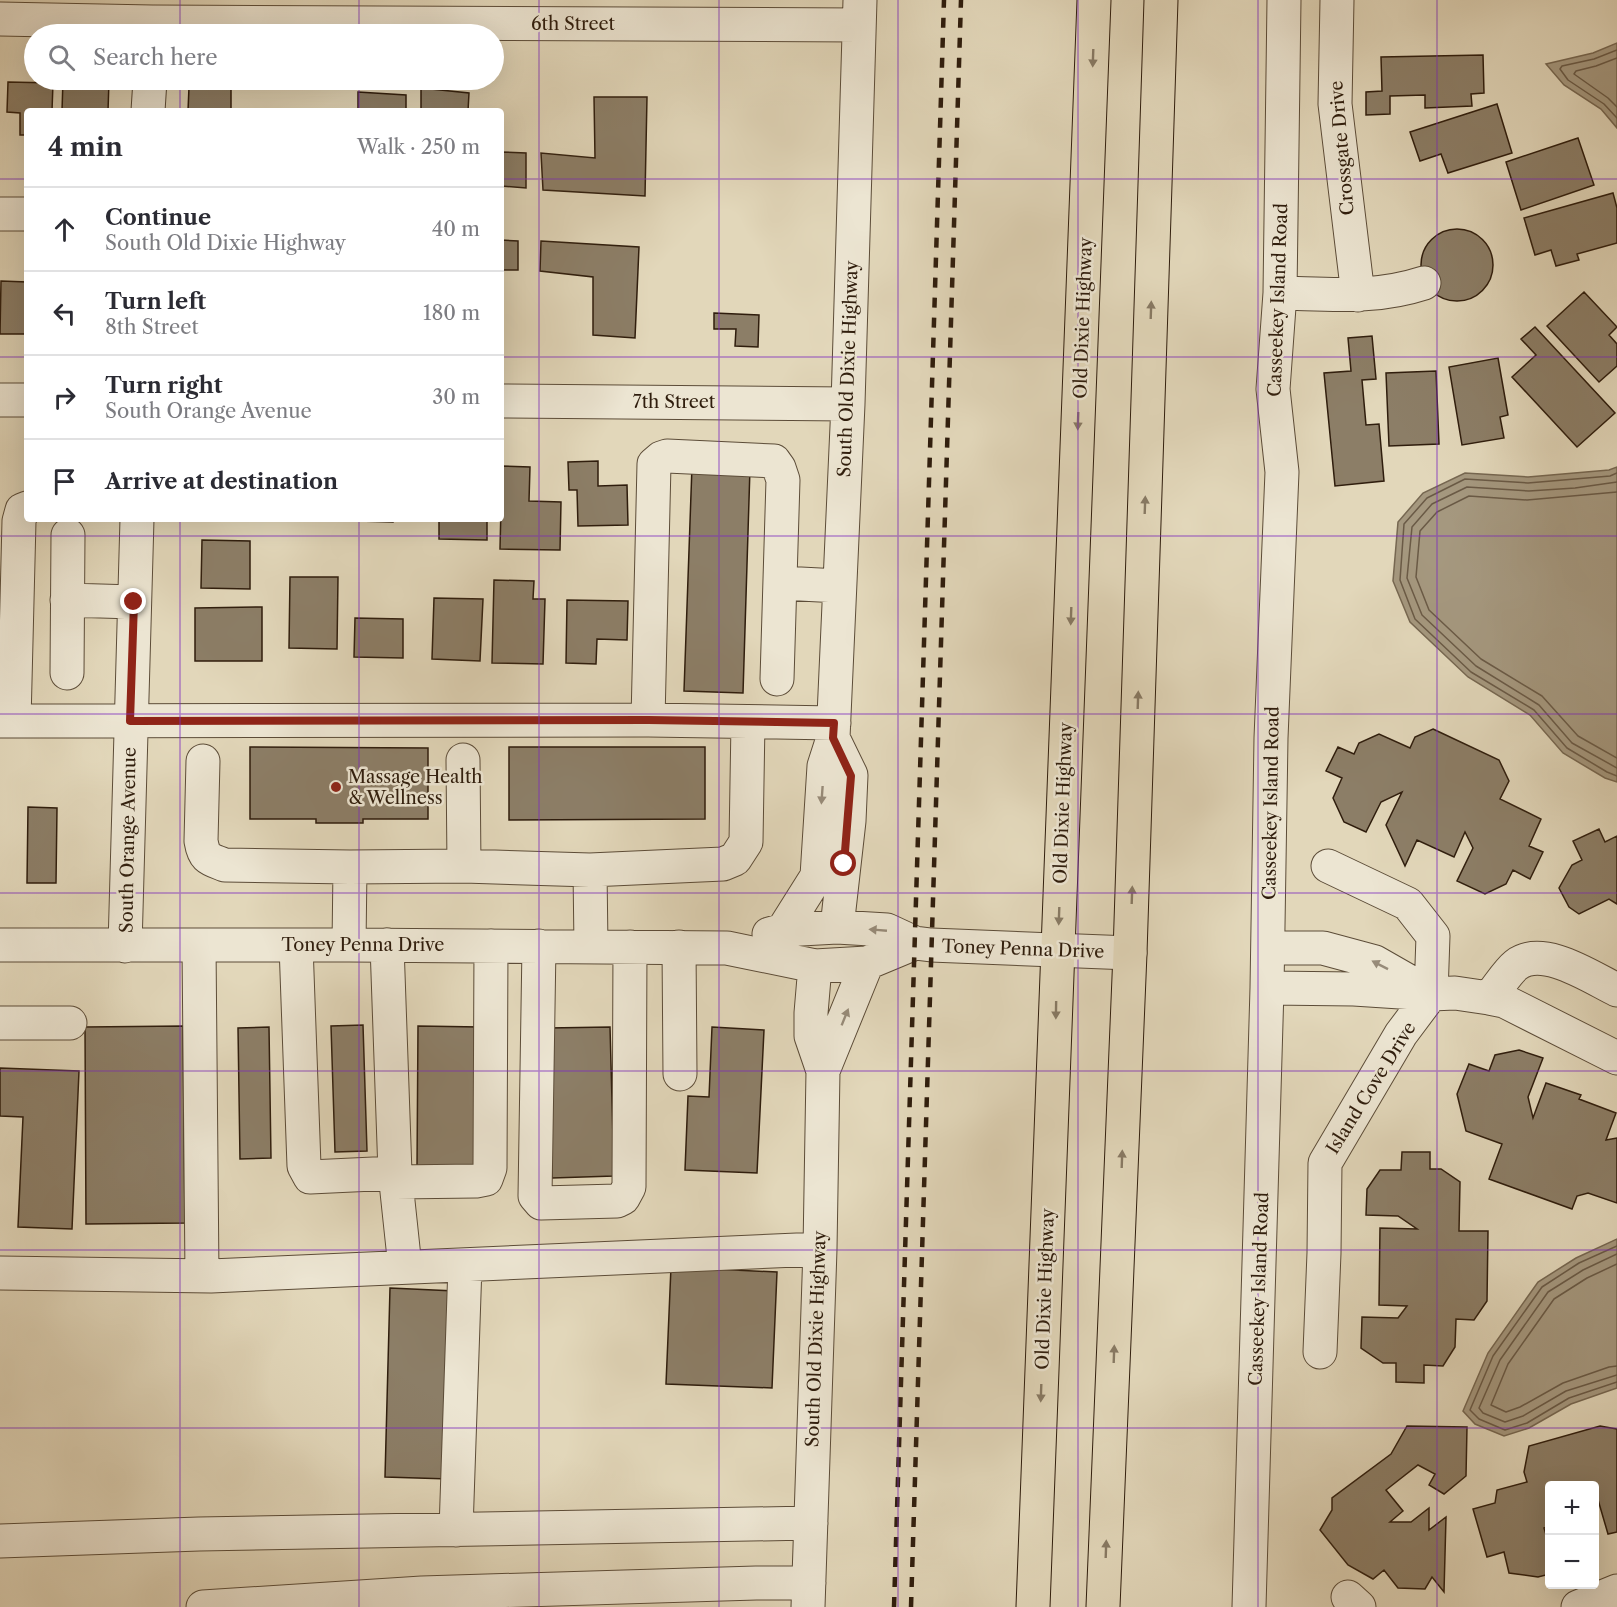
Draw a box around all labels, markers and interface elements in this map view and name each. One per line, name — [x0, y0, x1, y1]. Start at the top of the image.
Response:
street label: 6th Street — [531, 13, 616, 35]
search box — [24, 24, 504, 90]
icon: search — [45, 41, 78, 74]
text: Search here — [93, 44, 218, 71]
one-way arrow — [1088, 49, 1097, 68]
street label: Crossgate Drive — [1325, 80, 1359, 216]
text: 4 min — [48, 131, 123, 163]
text: Walk · 250 m — [357, 135, 480, 159]
street label: Casseekey Island Road — [1264, 203, 1292, 397]
text: Continue — [105, 204, 211, 231]
icon: ahead — [48, 213, 81, 246]
text: 40 m — [432, 217, 480, 241]
text: South Old Dixie Highway — [105, 231, 346, 255]
street label: Old Dixie Highway — [1069, 236, 1097, 399]
street label: South Old Dixie Highway — [833, 259, 863, 478]
text: Turn left — [105, 288, 206, 315]
icon: left — [48, 297, 81, 330]
text: 180 m — [423, 301, 480, 325]
one-way arrow — [1146, 301, 1155, 320]
text: 8th Street — [105, 315, 198, 339]
text: Turn right — [105, 372, 223, 399]
icon: right — [48, 381, 81, 414]
text: 30 m — [432, 385, 480, 409]
street label: 7th Street — [633, 391, 716, 413]
text: South Orange Avenue — [105, 399, 312, 423]
one-way arrow — [1074, 412, 1083, 431]
icon: arrive — [48, 465, 81, 498]
text: Arrive at destination — [105, 468, 338, 495]
one-way arrow — [1140, 495, 1149, 514]
route end — [120, 588, 146, 614]
one-way arrow — [1066, 607, 1075, 626]
one-way arrow — [1134, 690, 1143, 709]
street label: Casseekey Island Road — [1258, 706, 1284, 900]
street label: Old Dixie Highway — [1049, 721, 1077, 884]
street label: South Orange Avenue — [115, 747, 141, 933]
place label: Massage Health & Wellness — [348, 766, 483, 809]
marker: Massage Health & Wellness — [329, 780, 343, 794]
one-way arrow — [818, 785, 827, 804]
route start — [830, 850, 856, 876]
one-way arrow — [1128, 885, 1137, 904]
one-way arrow — [1054, 906, 1063, 925]
one-way arrow — [868, 925, 887, 935]
street label: Toney Penna Drive — [282, 934, 444, 956]
street label: Toney Penna Drive — [941, 935, 1105, 963]
one-way arrow — [1371, 961, 1389, 971]
one-way arrow — [1051, 1000, 1061, 1019]
one-way arrow — [841, 1008, 850, 1026]
street label: Island Cove Drive — [1321, 1018, 1421, 1158]
one-way arrow — [1117, 1149, 1127, 1168]
street label: Casseekey Island Road — [1245, 1192, 1273, 1386]
street label: Old Dixie Highway — [1031, 1207, 1059, 1370]
street label: South Old Dixie Highway — [801, 1229, 831, 1448]
one-way arrow — [1109, 1344, 1119, 1363]
one-way arrow — [1037, 1384, 1046, 1403]
map controls — [1545, 1481, 1599, 1589]
button: + — [1545, 1481, 1599, 1535]
button: − — [1545, 1535, 1599, 1589]
one-way arrow — [1101, 1539, 1110, 1558]

